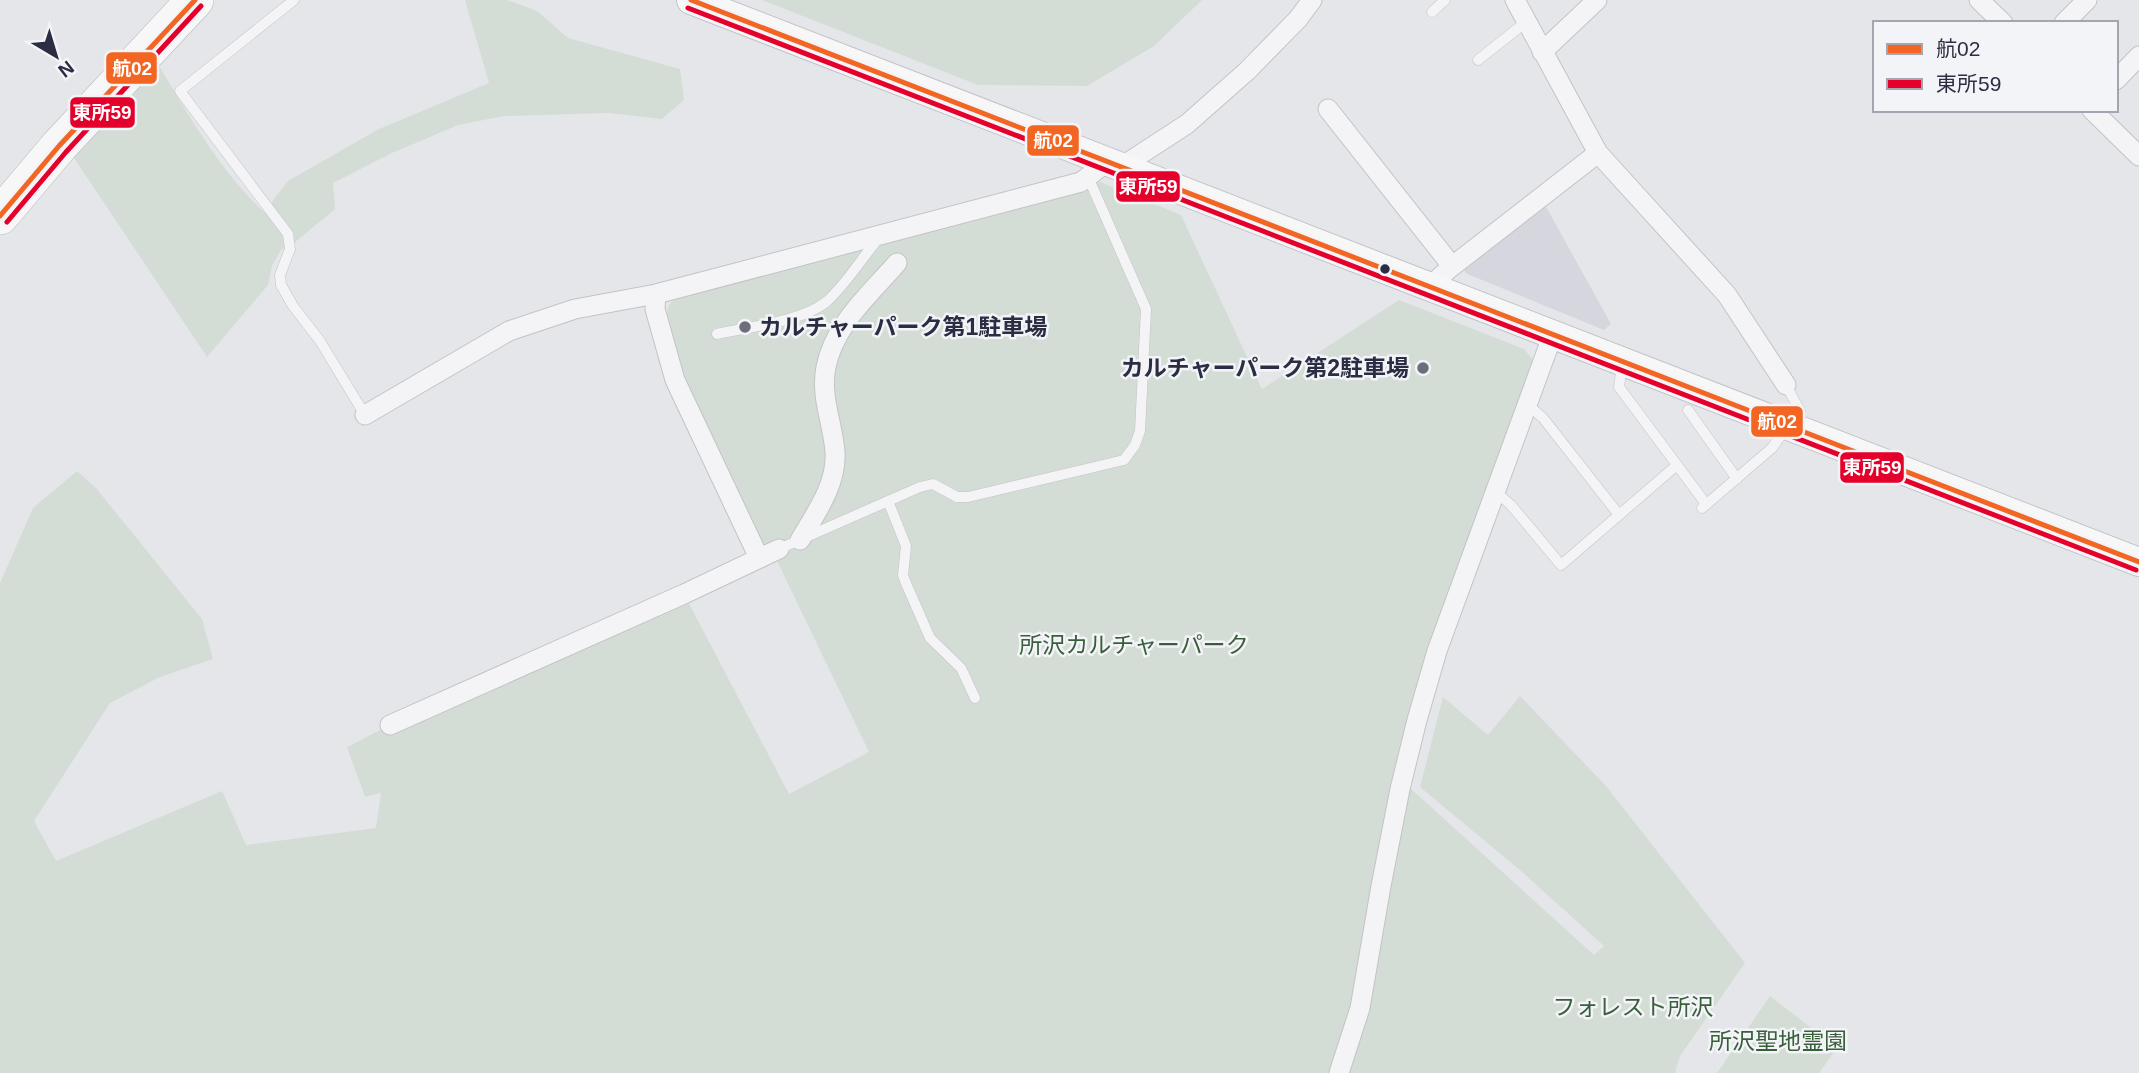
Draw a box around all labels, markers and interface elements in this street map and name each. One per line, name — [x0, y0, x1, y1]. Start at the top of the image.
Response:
north arrow — [21, 21, 91, 91]
legend — [1873, 21, 2118, 112]
text: 航02 — [1936, 37, 1980, 60]
line badge: 航02 — [105, 51, 158, 85]
text: N — [54, 57, 78, 82]
text: 航02 — [112, 58, 152, 79]
text: 東所59 — [1936, 72, 2001, 95]
line badge: 東所59 — [69, 96, 136, 129]
text: 東所59 — [72, 102, 132, 123]
line badge: 航02 — [1026, 124, 1080, 157]
text: 航02 — [1033, 130, 1073, 151]
line badge: 東所59 — [1115, 170, 1181, 203]
text: 東所59 — [1118, 176, 1178, 197]
unlabelled marker — [1378, 262, 1392, 276]
place label: カルチャーパーク第1駐車場 — [759, 314, 1047, 340]
marker: カルチャーパーク第1駐車場 — [737, 319, 753, 335]
place label: カルチャーパーク第2駐車場 — [1121, 355, 1409, 381]
marker: カルチャーパーク第2駐車場 — [1415, 360, 1431, 376]
line badge: 航02 — [1750, 405, 1804, 438]
text: 航02 — [1757, 411, 1797, 432]
line badge: 東所59 — [1839, 451, 1905, 484]
text: 東所59 — [1842, 457, 1902, 478]
park label: 所沢カルチャーパーク — [1019, 632, 1249, 658]
park label: フォレスト所沢 — [1553, 994, 1714, 1020]
park label: 所沢聖地霊園 — [1709, 1028, 1847, 1054]

